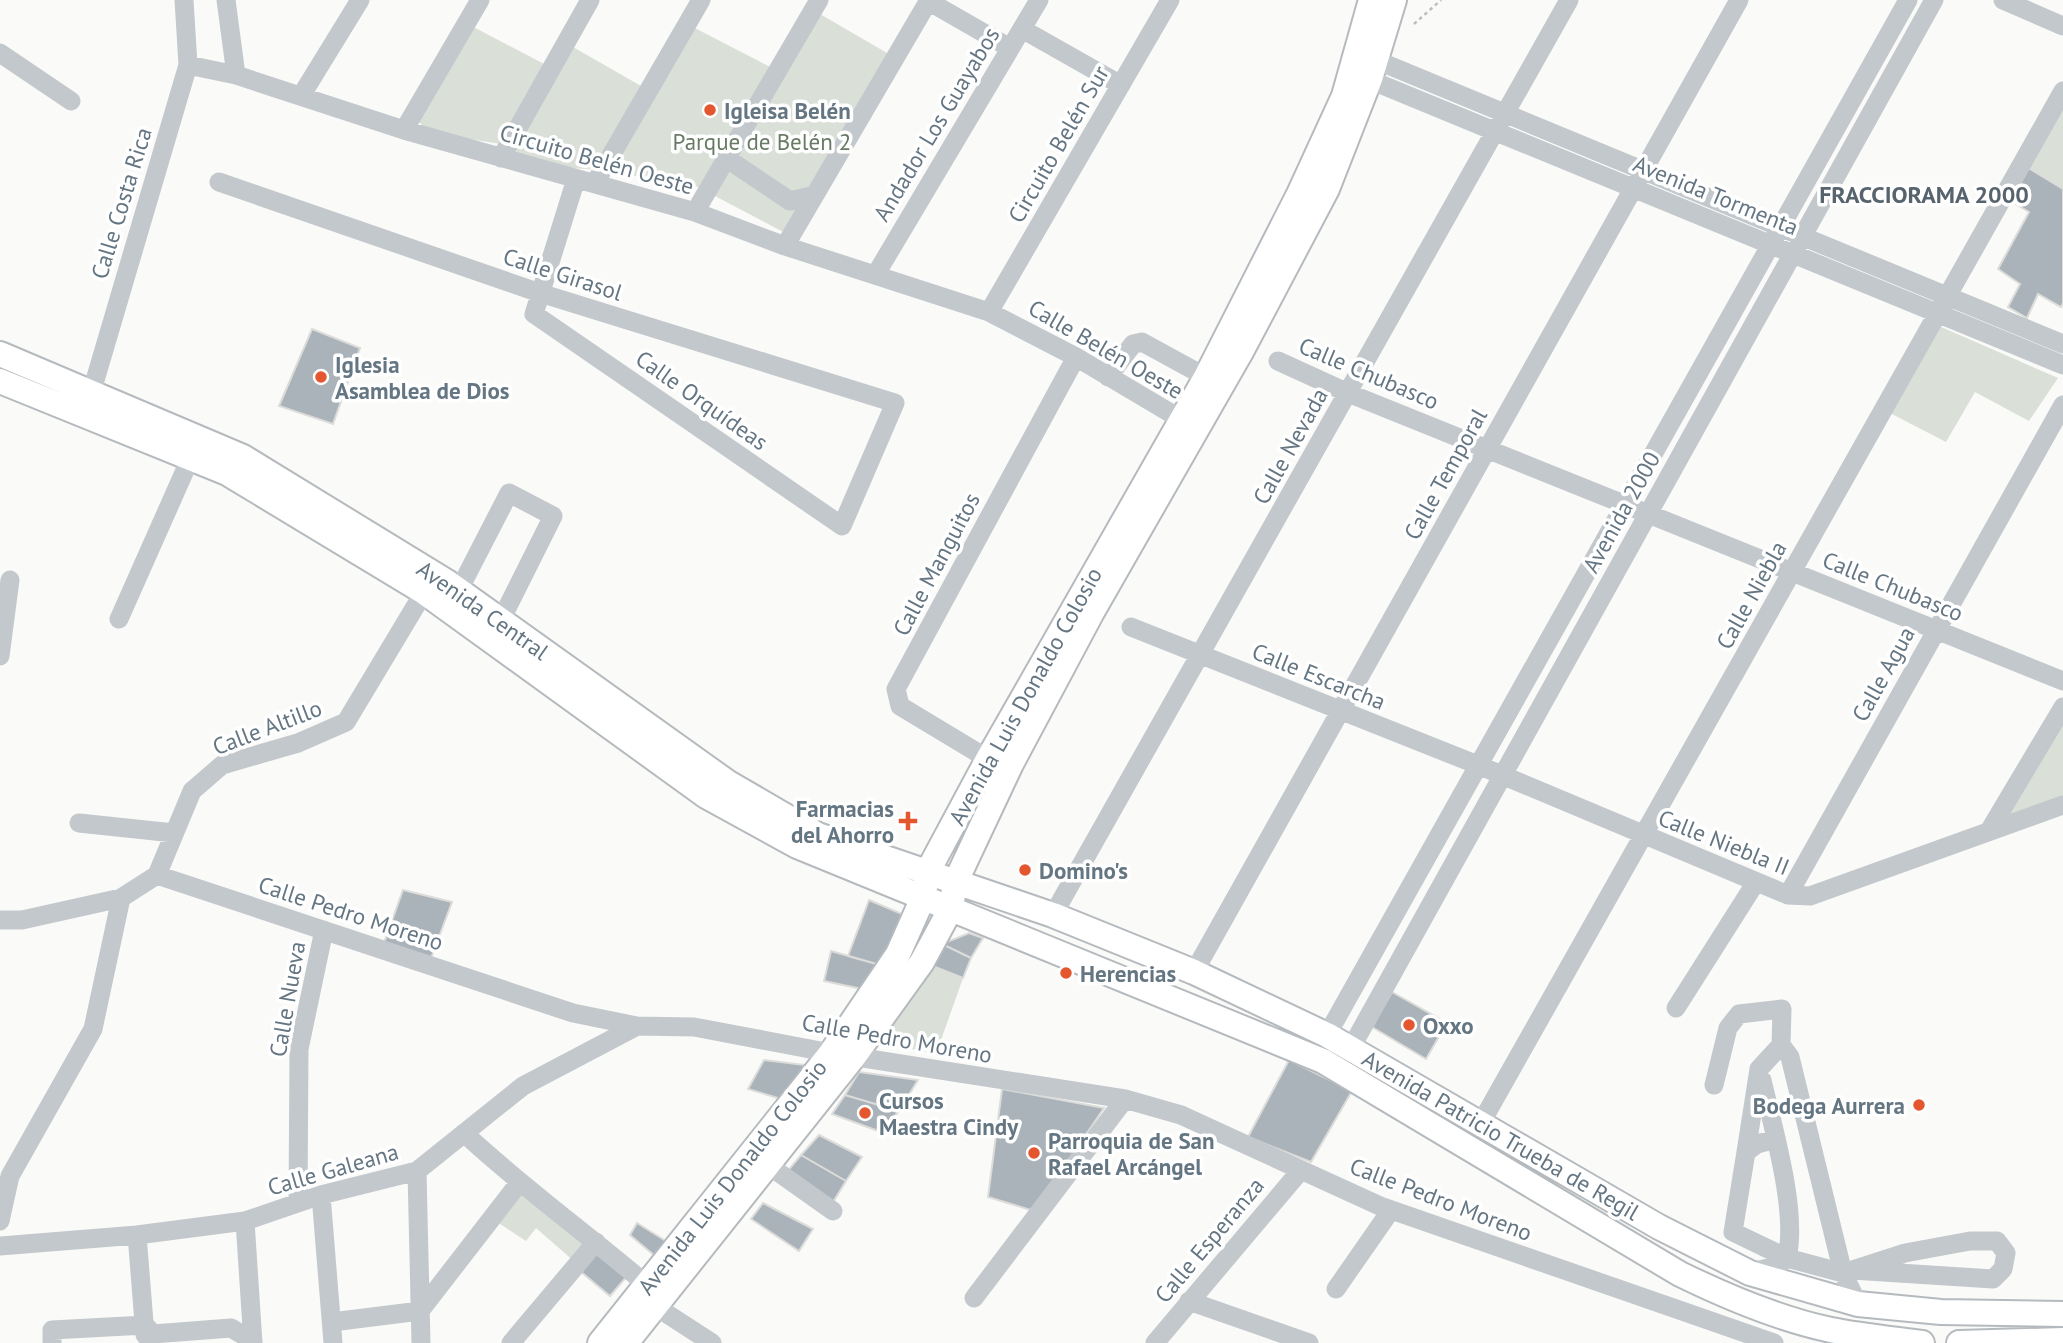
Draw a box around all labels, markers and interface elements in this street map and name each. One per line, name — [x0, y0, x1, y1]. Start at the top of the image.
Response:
street label: Andador Los Guayabos — [867, 22, 1005, 226]
street label: Circuito Belén Sur — [1001, 60, 1115, 228]
place label: Igleisa Belén — [724, 96, 851, 125]
marker: Igleisa Belén — [702, 102, 718, 118]
street label: Circuito Belén Oeste — [497, 117, 697, 201]
street label: Calle Costa Rica — [84, 124, 158, 282]
park label: Parque de Belén 2 — [673, 127, 851, 156]
street label: Avenida Tormenta — [1629, 149, 1803, 241]
district label: FRACCIORAMA 2000 — [1819, 179, 2029, 210]
street label: Calle Girasol — [500, 241, 627, 307]
street label: Calle Belén Oeste — [1023, 293, 1189, 405]
street label: Calle Chubasco — [1295, 331, 1443, 415]
street label: Calle Orquídeas — [630, 344, 774, 456]
place label: Iglesia Asamblea de Dios — [335, 350, 510, 405]
marker: Iglesia Asamblea de Dios — [313, 369, 329, 385]
street label: Calle Nevada — [1246, 383, 1334, 509]
street label: Calle Temporal — [1397, 403, 1493, 545]
street label: Avenida 2000 — [1576, 446, 1666, 578]
street label: Calle Manguitos — [886, 487, 986, 641]
street label: Calle Niebla — [1709, 536, 1793, 654]
street label: Calle Chubasco — [1818, 545, 1968, 627]
street label: Avenida Central — [412, 554, 555, 666]
street label: Avenida Luis Donaldo Colosio — [942, 562, 1108, 830]
street label: Calle Agua — [1845, 621, 1921, 727]
street label: Calle Escarcha — [1248, 636, 1390, 716]
street label: Calle Altillo — [208, 693, 326, 761]
place label: Farmacias del Ahorro — [791, 794, 894, 849]
street label: Calle Niebla II — [1654, 803, 1794, 881]
marker: Farmacias del Ahorro — [900, 813, 916, 829]
place label: Domino's — [1039, 856, 1128, 885]
marker: Domino's — [1017, 862, 1033, 878]
street label: Calle Pedro Moreno — [255, 869, 447, 957]
street label: Calle Nueva — [263, 939, 311, 1059]
place label: Herencias — [1080, 959, 1177, 988]
marker: Herencias — [1058, 965, 1074, 981]
street label: Calle Pedro Moreno — [800, 1007, 994, 1069]
place label: Oxxo — [1423, 1011, 1474, 1040]
marker: Oxxo — [1401, 1017, 1417, 1033]
street label: Avenida Patricio Trueba de Regil — [1357, 1044, 1645, 1226]
street label: Avenida Luis Donaldo Colosio — [631, 1054, 833, 1300]
place label: Cursos Maestra Cindy — [879, 1086, 1019, 1141]
place label: Bodega Aurrera — [1753, 1091, 1905, 1120]
marker: Bodega Aurrera — [1911, 1097, 1927, 1113]
marker: Cursos Maestra Cindy — [857, 1105, 873, 1121]
place label: Parroquia de San Rafael Arcángel — [1048, 1126, 1215, 1181]
street label: Calle Galeana — [264, 1136, 402, 1202]
marker: Parroquia de San Rafael Arcángel — [1026, 1145, 1042, 1161]
street label: Calle Pedro Moreno — [1346, 1151, 1536, 1247]
street label: Calle Esperanza — [1148, 1171, 1270, 1309]

